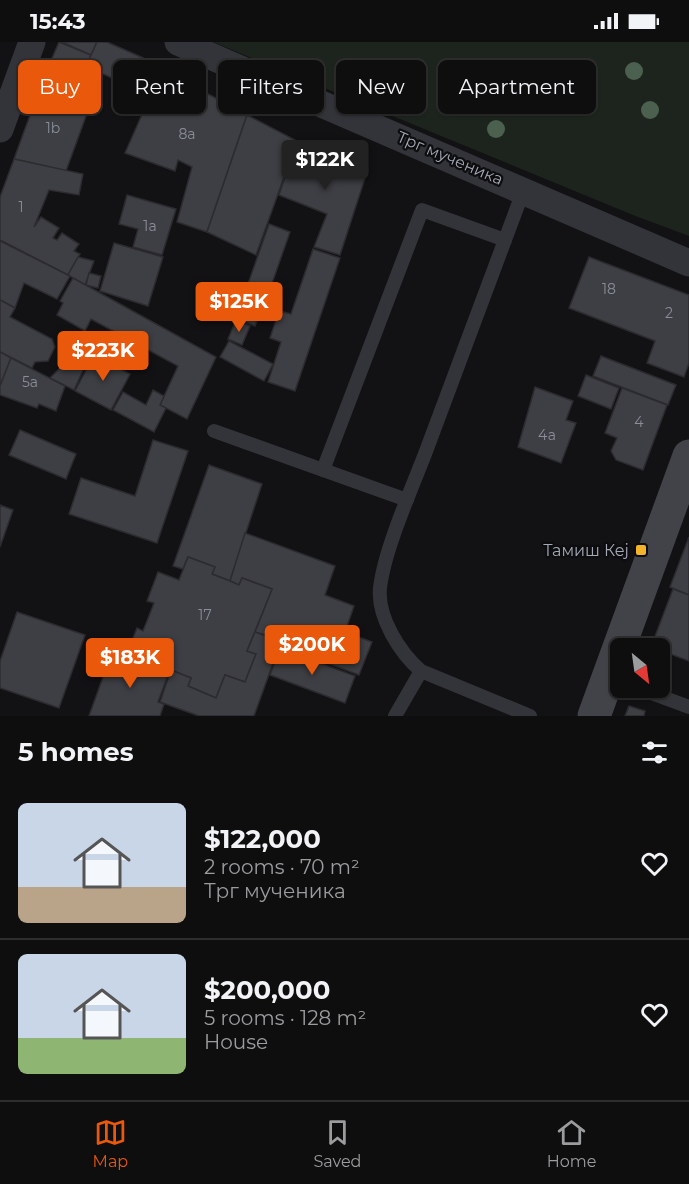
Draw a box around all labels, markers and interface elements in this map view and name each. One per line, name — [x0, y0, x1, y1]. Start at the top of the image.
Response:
text: 15:43 — [30, 8, 86, 35]
chip: Buy — [18, 60, 101, 114]
chip: Rent — [113, 60, 206, 114]
chip: Filters — [218, 60, 324, 114]
chip: New — [336, 60, 426, 114]
chip: Apartment — [438, 60, 596, 114]
house number: 1b — [46, 119, 60, 137]
house number: 8a — [178, 125, 196, 143]
street label: Трг мученика — [394, 127, 506, 189]
pin: $122K — [283, 140, 367, 191]
text: $122K — [296, 147, 354, 171]
house number: 1 — [18, 198, 24, 216]
house number: 1a — [143, 217, 157, 235]
house number: 18 — [602, 280, 616, 298]
pin: $125K — [197, 282, 281, 333]
text: $125K — [210, 289, 268, 313]
house number: 2 — [665, 304, 673, 322]
pin: $223K — [61, 331, 145, 382]
text: $223K — [72, 338, 135, 362]
house number: 5a — [22, 373, 38, 391]
house number: 4 — [634, 413, 644, 431]
house number: 4a — [538, 426, 556, 444]
place label: Тамиш Кеј — [543, 541, 629, 560]
marker: Тамиш Кеј — [634, 543, 648, 557]
house number: 17 — [198, 606, 212, 624]
pin: $200K — [270, 625, 354, 676]
text: $200K — [279, 632, 345, 656]
pin: $183K — [88, 638, 172, 689]
north arrow — [610, 638, 670, 698]
map controls — [610, 638, 670, 698]
text: $183K — [100, 645, 160, 669]
text: 5 homes — [18, 736, 134, 768]
icon: filters — [638, 736, 671, 769]
text: $122,000 — [204, 823, 321, 855]
icon: home — [66, 827, 138, 899]
icon: heart — [638, 847, 671, 880]
text: 2 rooms · 70 m² — [204, 855, 360, 879]
text: Трг мученика — [204, 879, 346, 903]
text: $200,000 — [204, 974, 330, 1006]
icon: home — [66, 978, 138, 1050]
icon: heart — [638, 998, 671, 1031]
text: 5 rooms · 128 m² — [204, 1006, 366, 1030]
text: House — [204, 1030, 268, 1054]
tab: Map — [93, 1116, 128, 1171]
tab: Saved — [313, 1116, 361, 1171]
tab: Home — [547, 1116, 596, 1171]

